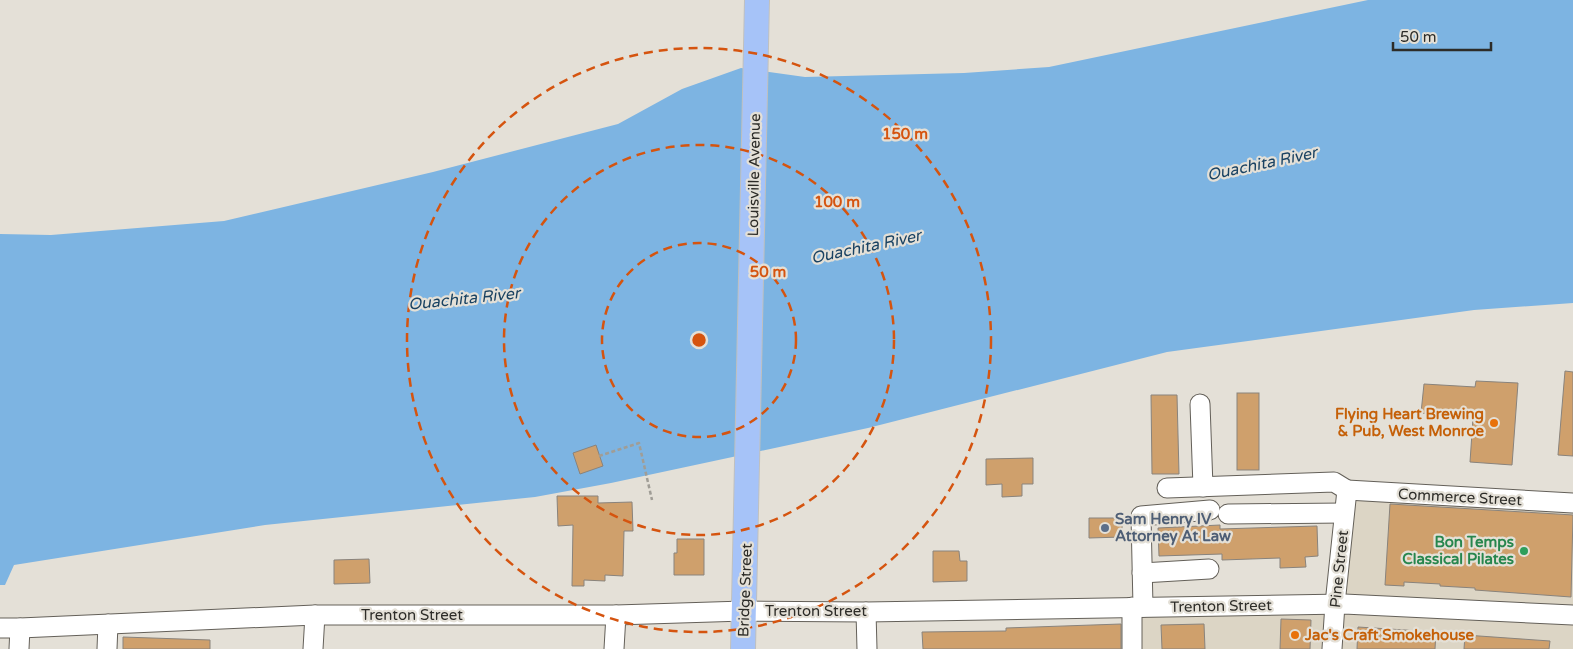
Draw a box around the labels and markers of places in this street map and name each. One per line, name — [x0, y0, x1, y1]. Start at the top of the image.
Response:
centre of rings — [690, 331, 708, 349]
place label: Flying Heart Brewing & Pub, West Monroe — [1335, 405, 1484, 440]
marker: Flying Heart Brewing & Pub, West Monroe — [1488, 417, 1500, 429]
place label: Sam Henry IV Attorney At Law — [1115, 510, 1231, 546]
marker: Sam Henry IV Attorney At Law — [1099, 522, 1111, 534]
place label: Bon Temps Classical Pilates — [1402, 533, 1514, 568]
marker: Bon Temps Classical Pilates — [1518, 545, 1530, 557]
place label: Jac's Craft Smokehouse — [1304, 626, 1474, 644]
marker: Jac's Craft Smokehouse — [1289, 629, 1301, 641]

